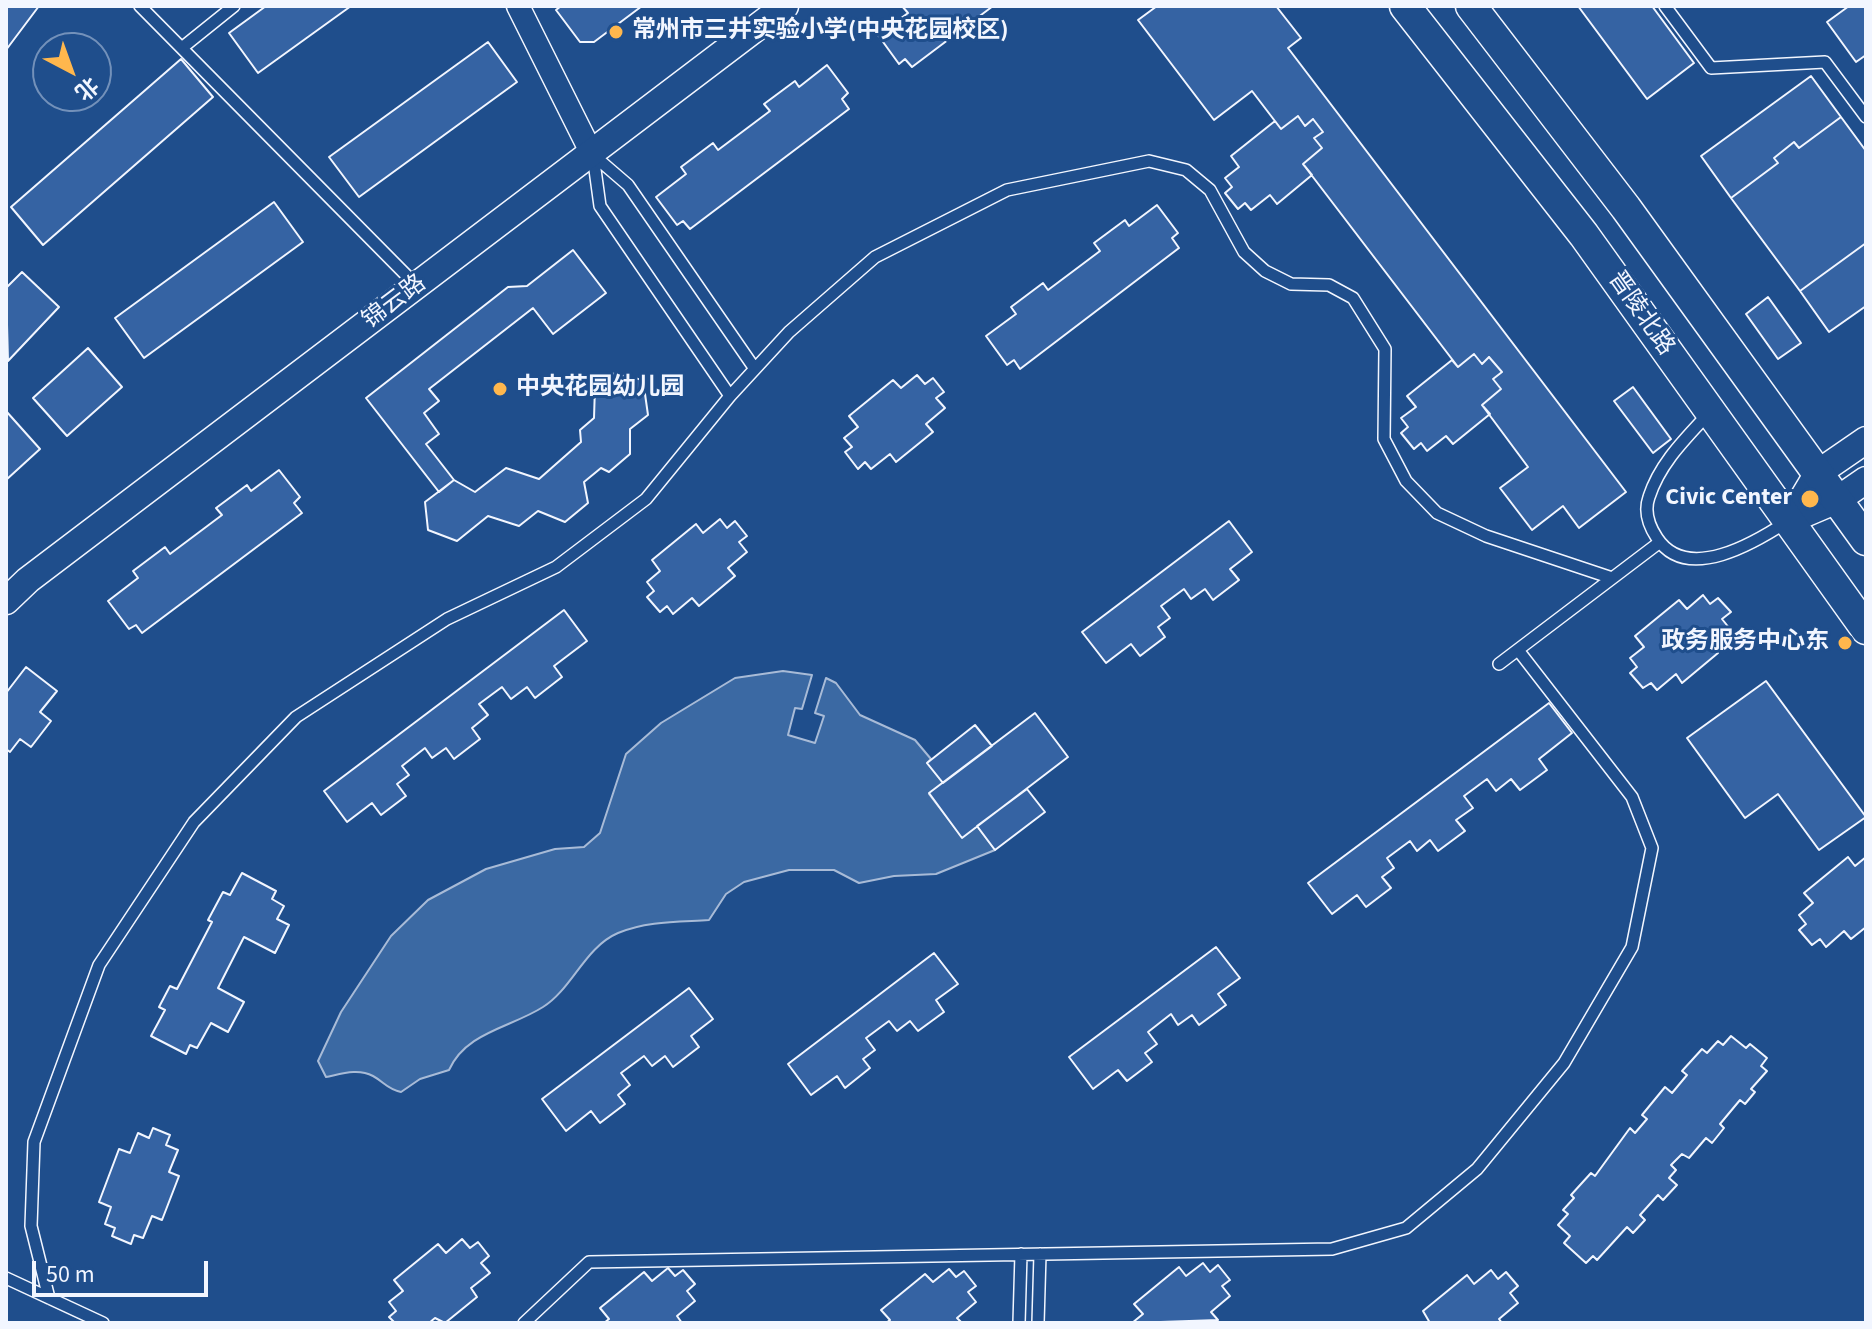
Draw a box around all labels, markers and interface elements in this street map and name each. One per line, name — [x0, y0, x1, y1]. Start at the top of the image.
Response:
place label: 常州市三井实验小学(中央花园校区) — [632, 18, 1009, 46]
marker: 常州市三井实验小学(中央花园校区) — [607, 23, 625, 41]
north arrow — [32, 32, 112, 112]
text: 北 — [68, 69, 105, 108]
street label: 晋陵北路 — [1601, 266, 1679, 362]
street label: 锦云路 — [358, 270, 432, 336]
place label: 中央花园幼儿园 — [516, 375, 684, 403]
marker: 中央花园幼儿园 — [491, 380, 509, 398]
place label: Civic Center — [1665, 485, 1792, 513]
marker: Civic Center — [1799, 488, 1821, 510]
place label: 政务服务中心东 — [1661, 629, 1829, 657]
marker: 政务服务中心东 — [1836, 634, 1854, 652]
scale bar — [36, 1245, 212, 1295]
text: 50 m — [46, 1257, 95, 1292]

